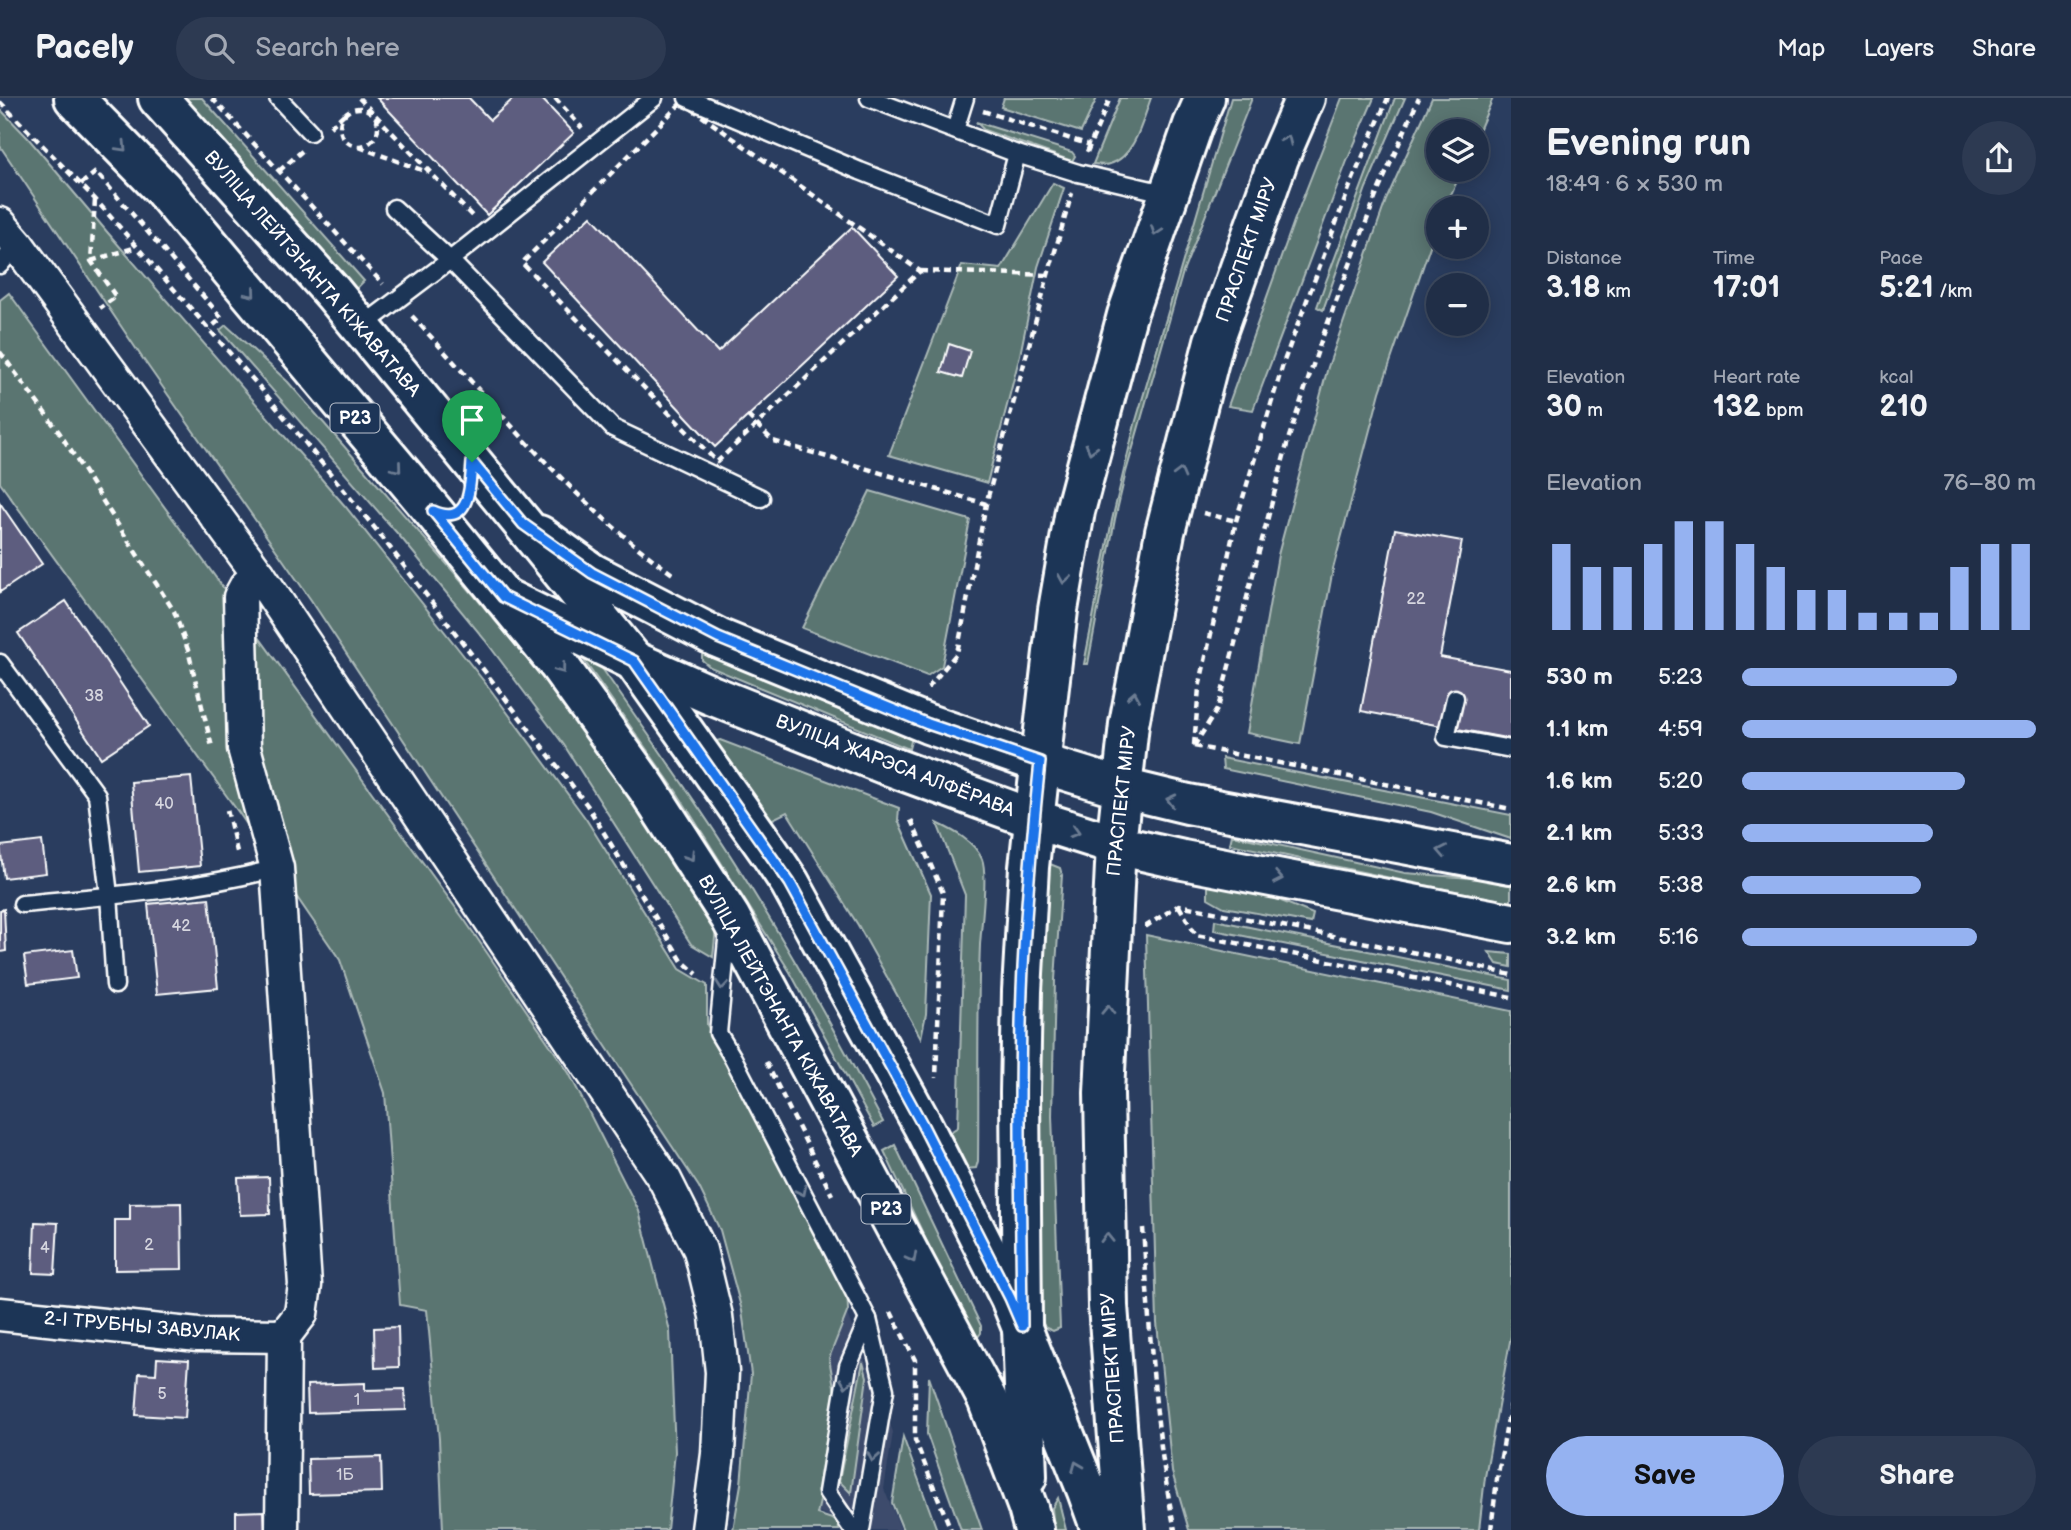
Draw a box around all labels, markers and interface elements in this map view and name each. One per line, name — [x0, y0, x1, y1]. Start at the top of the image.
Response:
search box — [176, 17, 666, 80]
text: Pacely — [35, 28, 134, 68]
icon: search — [200, 29, 238, 67]
text: Search here — [256, 33, 400, 64]
text: Map — [1777, 34, 1825, 63]
text: Layers — [1863, 34, 1934, 63]
text: Share — [1972, 34, 2036, 63]
map controls — [1426, 119, 1489, 336]
button: layers — [1426, 119, 1489, 182]
text: Evening run — [1546, 121, 1751, 166]
button: share — [1962, 121, 2036, 195]
one-way arrow — [1279, 135, 1293, 147]
one-way arrow — [113, 139, 126, 152]
street label: ВУЛІЦА ЛЕЙТЭНАНТА КІЖАВАТАВА — [199, 146, 425, 402]
text: 18:49 · 6 × 530 m — [1546, 170, 1723, 198]
street label: ПРАСПЕКТ МІРУ — [1211, 175, 1283, 325]
button: + — [1426, 196, 1489, 259]
one-way arrow — [1150, 224, 1164, 237]
text: Distance — [1546, 247, 1622, 270]
text: Time — [1713, 247, 1755, 270]
text: Pace — [1879, 247, 1923, 270]
text: 3.18 — [1546, 270, 1601, 306]
text: 17:01 — [1713, 270, 1780, 306]
text: 5:21 — [1879, 270, 1934, 306]
button: − — [1426, 273, 1489, 336]
text: km — [1601, 280, 1631, 303]
text: /km — [1934, 280, 1973, 303]
one-way arrow — [243, 285, 255, 298]
text: Elevation — [1546, 366, 1625, 389]
text: Heart rate — [1713, 366, 1800, 389]
text: kcal — [1879, 366, 1913, 389]
text: 30 — [1546, 389, 1582, 425]
text: 132 — [1713, 389, 1761, 425]
text: 210 — [1879, 389, 1928, 425]
pin — [442, 390, 502, 462]
text: m — [1582, 399, 1603, 422]
text: bpm — [1761, 399, 1803, 422]
icon: arrive — [453, 401, 491, 439]
road number: Р23 — [330, 404, 380, 432]
one-way arrow — [1085, 443, 1099, 455]
one-way arrow — [388, 460, 401, 472]
one-way arrow — [1172, 467, 1186, 479]
text: Elevation — [1546, 469, 1642, 497]
text: 76–80 m — [1943, 469, 2036, 497]
one-way arrow — [1057, 573, 1072, 585]
house number: 22 — [1407, 590, 1426, 609]
one-way arrow — [553, 661, 566, 673]
text: 530 m — [1546, 663, 1613, 691]
text: 5:23 — [1658, 663, 1703, 691]
house number: 38 — [84, 687, 104, 706]
one-way arrow — [1126, 690, 1141, 702]
street label: ВУЛІЦА ЖАРЭСА АЛФЁРАВА — [772, 710, 1018, 822]
text: 1.1 km — [1546, 715, 1608, 743]
text: 4:59 — [1658, 715, 1703, 743]
street label: ПРАСПЕКТ МІРУ — [1103, 725, 1141, 877]
text: 1.6 km — [1546, 767, 1613, 795]
text: 5:20 — [1658, 767, 1703, 795]
one-way arrow — [1165, 793, 1177, 808]
house number: 40 — [154, 795, 174, 814]
text: 2.1 km — [1546, 819, 1612, 847]
text: 5:33 — [1658, 819, 1704, 847]
one-way arrow — [1068, 824, 1081, 838]
one-way arrow — [1436, 845, 1448, 860]
one-way arrow — [682, 848, 695, 861]
one-way arrow — [1272, 870, 1284, 885]
street label: ВУЛІЦА ЛЕЙТЭНАНТА КІЖАВАТАВА — [693, 871, 867, 1161]
text: 2.6 km — [1546, 871, 1617, 899]
text: 5:38 — [1658, 871, 1703, 899]
house number: 42 — [171, 917, 191, 936]
text: 3.2 km — [1546, 923, 1616, 951]
text: 5:16 — [1658, 923, 1699, 951]
one-way arrow — [715, 979, 730, 990]
one-way arrow — [1100, 1004, 1115, 1015]
one-way arrow — [794, 1184, 808, 1196]
road number: Р23 — [862, 1194, 910, 1224]
one-way arrow — [1099, 1232, 1115, 1242]
house number: 2 — [144, 1236, 154, 1255]
house number: 4 — [40, 1239, 50, 1258]
one-way arrow — [904, 1251, 917, 1263]
street label: ПРАСПЕКТ МІРУ — [1096, 1292, 1130, 1444]
street label: 2-І ТРУБНЫ ЗАВУЛАК — [43, 1307, 242, 1347]
one-way arrow — [838, 1377, 853, 1389]
house number: 5 — [157, 1385, 167, 1404]
house number: 1 — [354, 1391, 360, 1410]
button: Save — [1546, 1436, 1784, 1516]
button: Share — [1798, 1436, 2036, 1516]
one-way arrow — [867, 1451, 882, 1463]
one-way arrow — [1072, 1461, 1086, 1473]
house number: 1Б — [336, 1466, 355, 1485]

